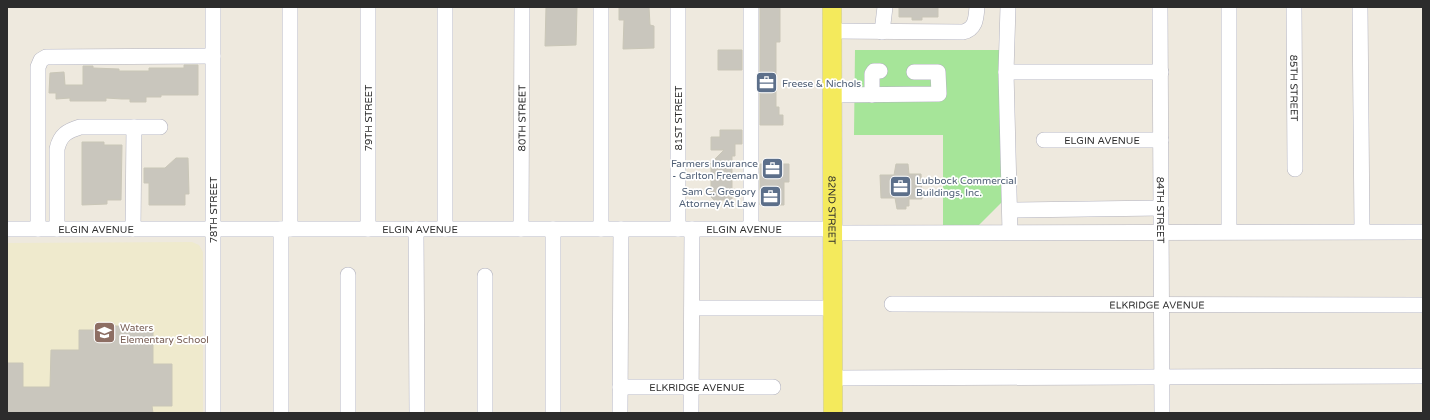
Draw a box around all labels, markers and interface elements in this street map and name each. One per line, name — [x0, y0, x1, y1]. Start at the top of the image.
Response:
street label: 85TH STREET — [1287, 55, 1300, 121]
office icon: Freese & Nichols — [753, 70, 779, 96]
place label: Freese & Nichols — [782, 78, 861, 90]
street label: 79TH STREET — [363, 85, 375, 151]
street label: 80TH STREET — [516, 85, 529, 151]
street label: 81ST STREET — [673, 86, 685, 150]
street label: ELGIN AVENUE — [1064, 135, 1140, 147]
office icon: Farmers Insurance - Carlton Freeman — [760, 156, 786, 182]
place label: Farmers Insurance - Carlton Freeman — [671, 158, 758, 182]
office icon: Lubbock Commercial Buildings, Inc. — [887, 173, 913, 199]
place label: Lubbock Commercial Buildings, Inc. — [916, 175, 1016, 199]
street label: 82ND STREET — [825, 176, 838, 244]
street label: 78TH STREET — [208, 177, 220, 243]
street label: 84TH STREET — [1154, 177, 1166, 243]
office icon: Sam C. Gregory Attorney At Law — [758, 184, 784, 210]
place label: Sam C. Gregory Attorney At Law — [679, 186, 757, 210]
street label: ELGIN AVENUE — [58, 224, 134, 236]
street label: ELGIN AVENUE — [382, 224, 458, 236]
street label: ELGIN AVENUE — [706, 224, 782, 236]
street label: ELKRIDGE AVENUE — [1109, 299, 1205, 312]
school or university icon: Waters Elementary School — [92, 320, 118, 346]
place label: Waters Elementary School — [120, 322, 209, 346]
street label: ELKRIDGE AVENUE — [649, 382, 745, 394]

